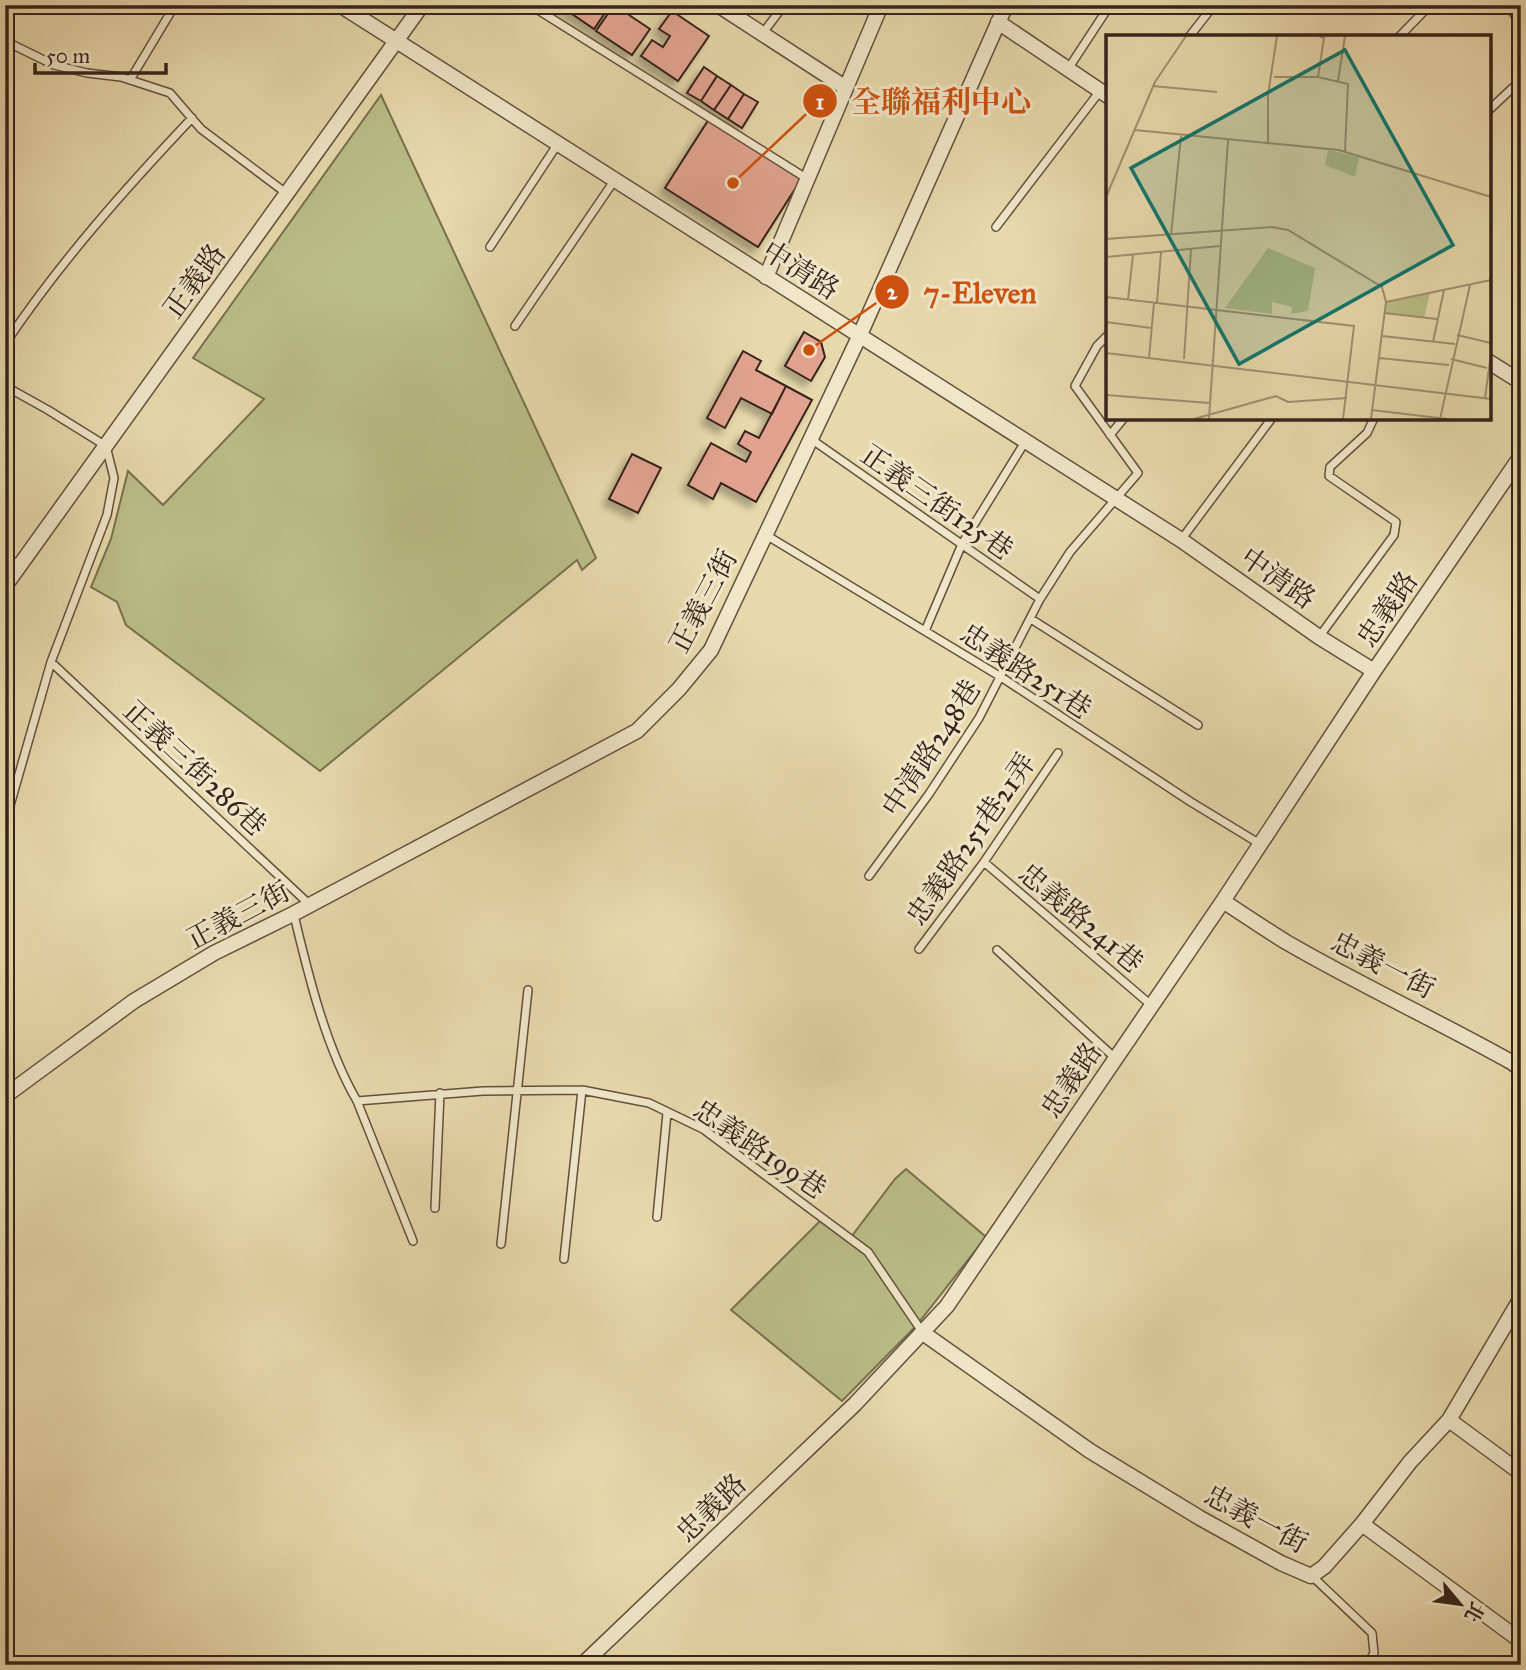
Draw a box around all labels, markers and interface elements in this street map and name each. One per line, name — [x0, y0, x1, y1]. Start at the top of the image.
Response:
scale bar — [35, 32, 166, 76]
inset map — [1106, 35, 1491, 420]
text: 50 m — [46, 43, 91, 69]
callout: 全聯福利中心 — [802, 76, 1045, 127]
text: 全聯福利中心 — [851, 84, 1031, 120]
text: 1 — [816, 89, 824, 115]
street label: 中清路 — [756, 233, 846, 307]
street label: 正義路 — [155, 237, 233, 325]
callout: 7-Eleven — [875, 267, 1051, 318]
text: 7-Eleven — [924, 275, 1037, 311]
text: 2 — [887, 279, 898, 305]
street label: 正義三街125巷 — [854, 437, 1020, 567]
street label: 中清路 — [1234, 540, 1322, 616]
street label: 正義三街 — [661, 543, 745, 659]
street label: 忠義路 — [1349, 564, 1425, 654]
street label: 忠義路251巷 — [954, 616, 1098, 726]
street label: 中清路248巷 — [874, 673, 988, 823]
street label: 正義三街286巷 — [116, 693, 274, 843]
street label: 忠義路251巷21弄 — [899, 746, 1043, 932]
street label: 忠義路241巷 — [1011, 856, 1151, 980]
street label: 正義三街 — [180, 873, 296, 957]
street label: 忠義一街 — [1325, 924, 1441, 1006]
street label: 忠義路 — [1033, 1035, 1109, 1125]
street label: 忠義路199巷 — [687, 1092, 833, 1206]
street label: 忠義路 — [669, 1466, 753, 1550]
street label: 忠義一街 — [1198, 1477, 1314, 1561]
north arrow — [1424, 1568, 1494, 1638]
text: 北 — [1460, 1598, 1489, 1626]

